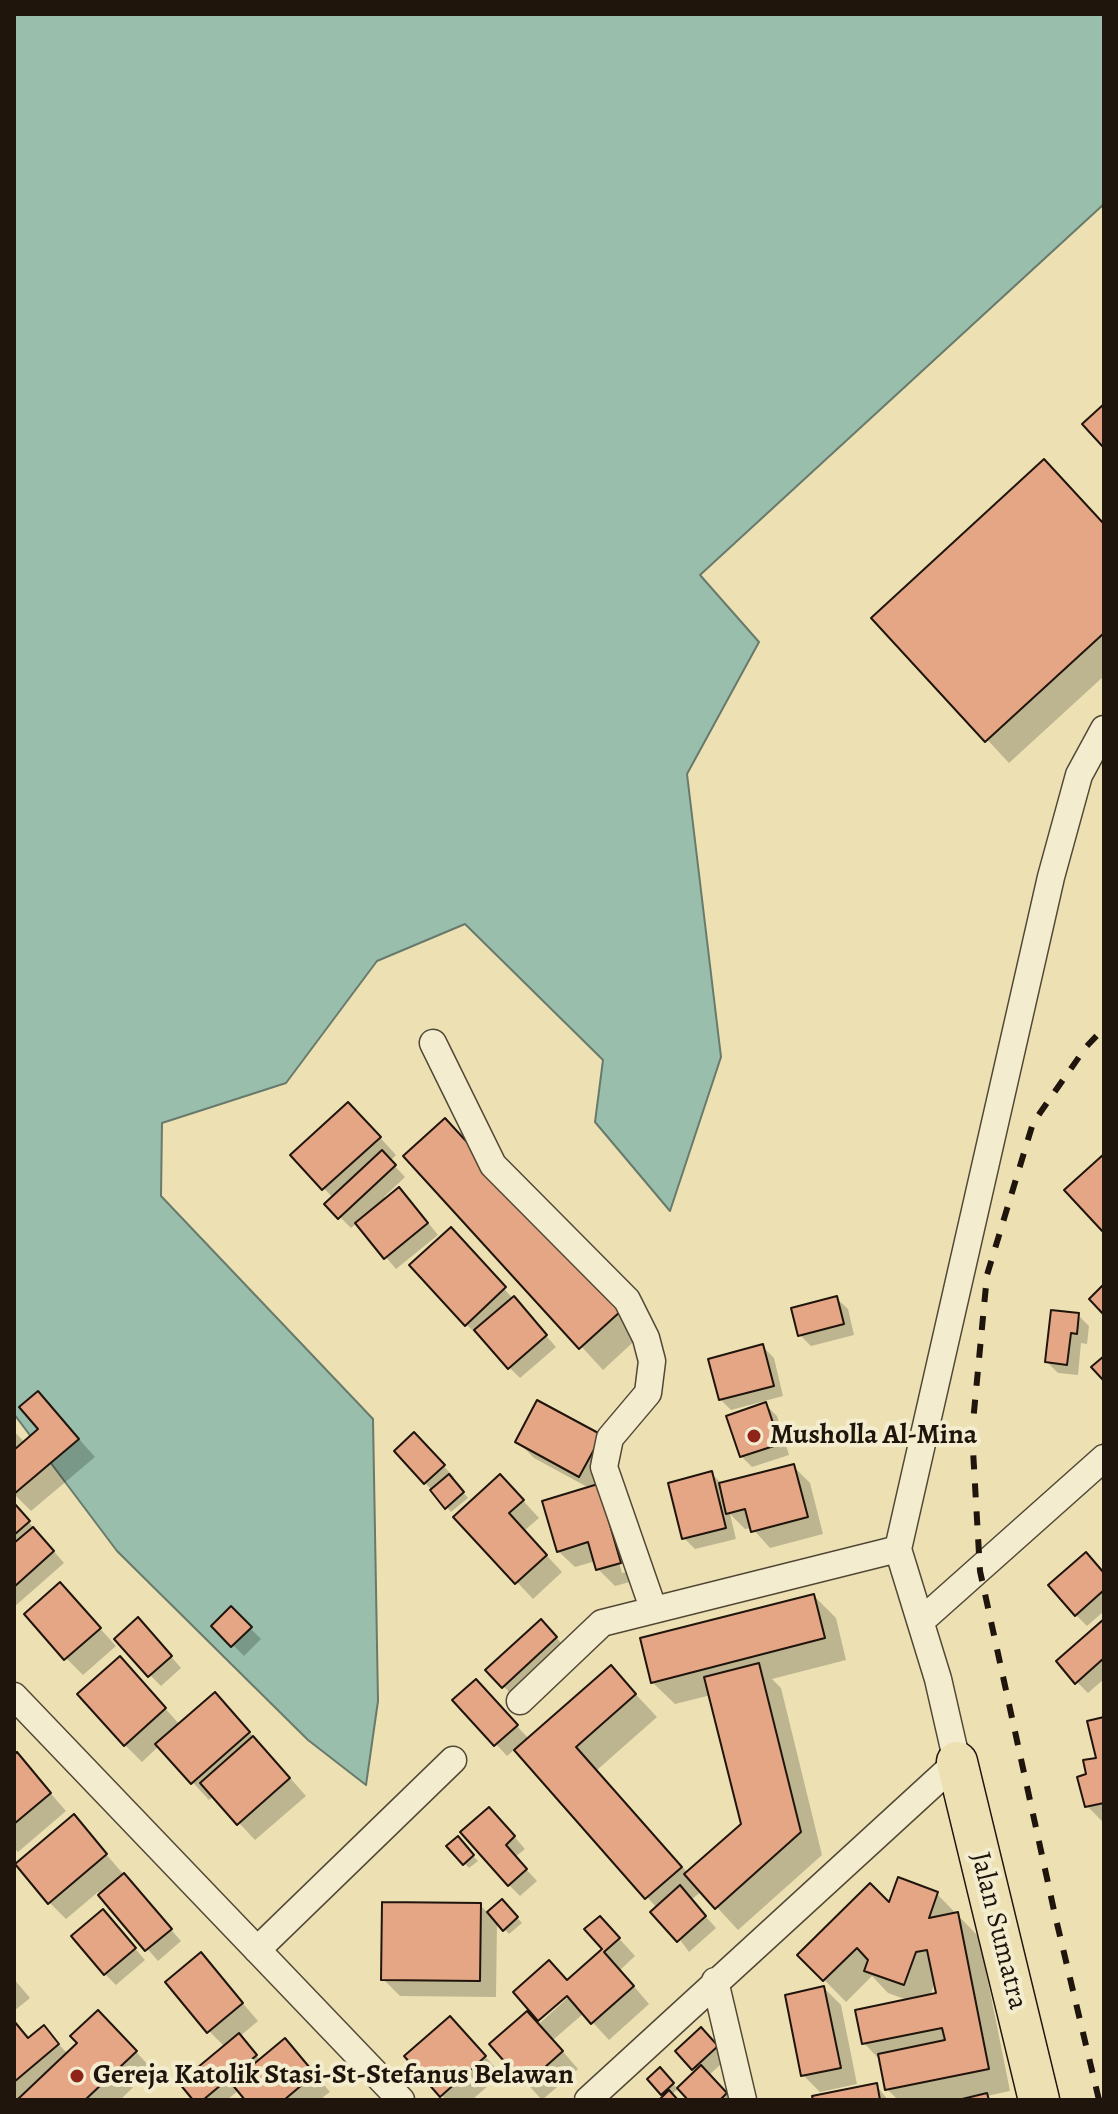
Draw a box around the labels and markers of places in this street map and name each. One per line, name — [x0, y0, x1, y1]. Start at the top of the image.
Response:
place label: Musholla Al-Mina — [770, 1419, 977, 1453]
marker: Musholla Al-Mina — [745, 1427, 763, 1445]
place label: Gereja Katolik Stasi-St-Stefanus Belawan — [93, 2059, 574, 2093]
marker: Gereja Katolik Stasi-St-Stefanus Belawan — [68, 2067, 86, 2085]

